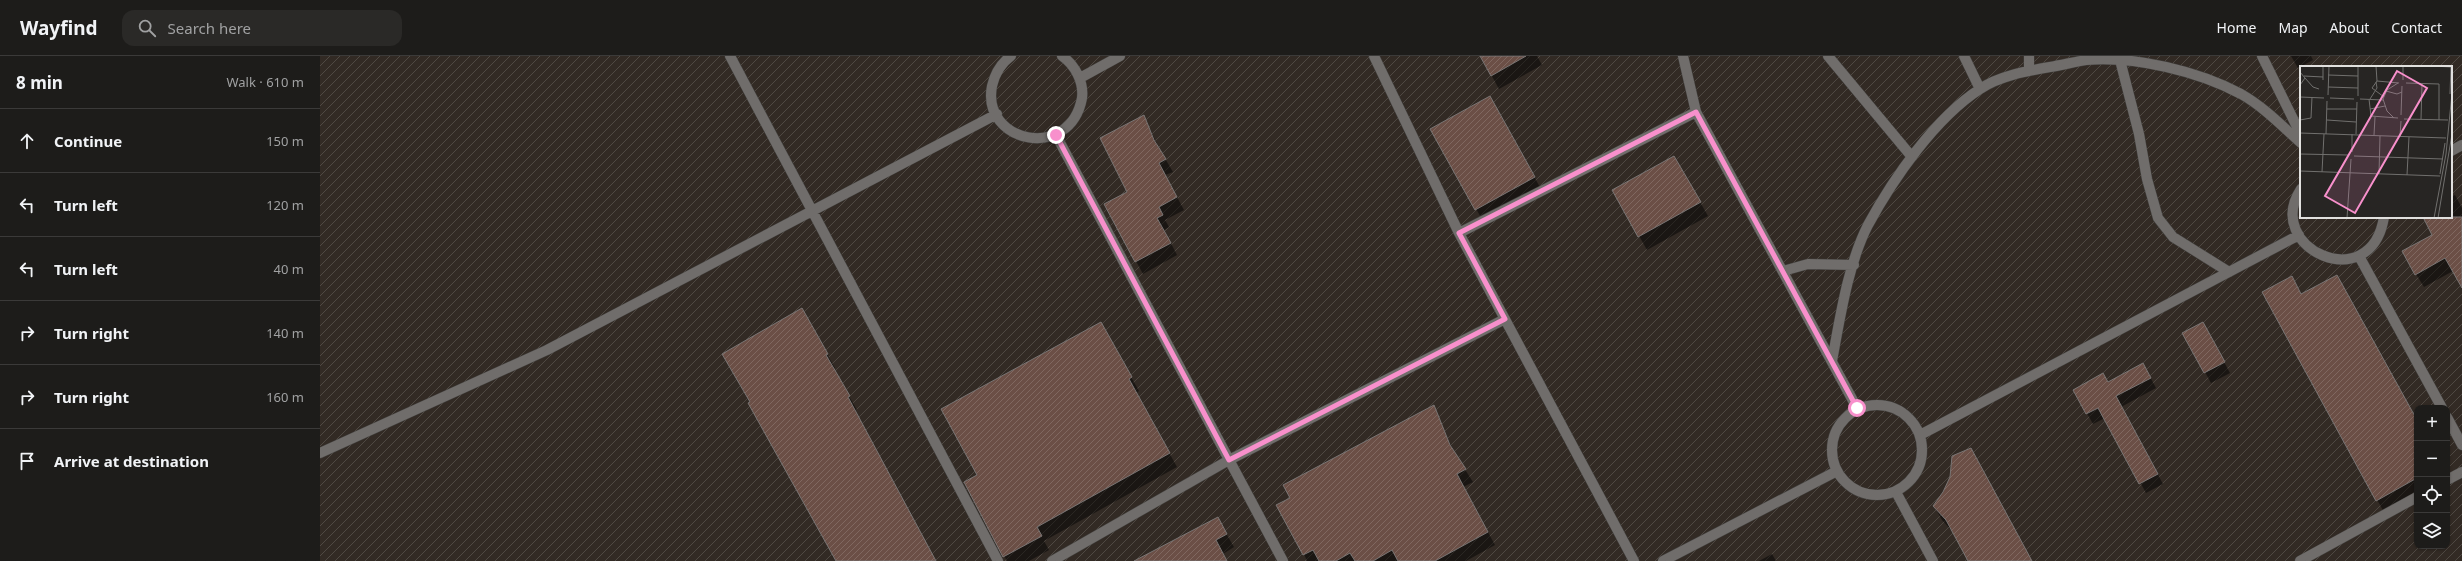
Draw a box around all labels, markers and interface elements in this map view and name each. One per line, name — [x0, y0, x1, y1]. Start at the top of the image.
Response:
search box — [122, 10, 402, 46]
text: Wayfind — [20, 15, 98, 41]
icon: search — [136, 17, 158, 39]
text: Search here — [168, 18, 251, 38]
text: Home — [2217, 18, 2256, 37]
text: Map — [2278, 18, 2308, 37]
text: About — [2330, 18, 2369, 37]
text: Contact — [2391, 18, 2442, 37]
inset map — [2300, 66, 2452, 218]
text: 8 min — [16, 71, 63, 94]
text: Walk · 610 m — [226, 73, 304, 91]
route end — [1047, 126, 1065, 144]
icon: ahead — [16, 130, 38, 152]
text: Continue — [54, 131, 122, 151]
text: 150 m — [266, 132, 304, 150]
icon: left — [16, 194, 38, 216]
text: Turn left — [54, 195, 118, 215]
text: 120 m — [266, 196, 304, 214]
icon: left — [16, 258, 38, 280]
text: Turn left — [54, 259, 118, 279]
text: 40 m — [274, 260, 304, 278]
icon: right — [16, 322, 38, 344]
text: Turn right — [54, 323, 129, 343]
text: 140 m — [266, 324, 304, 342]
icon: right — [16, 386, 38, 408]
text: Turn right — [54, 387, 129, 407]
text: 160 m — [266, 388, 304, 406]
route start — [1848, 399, 1866, 417]
map controls — [2414, 405, 2450, 549]
button: + — [2414, 405, 2450, 441]
button: − — [2414, 441, 2450, 477]
icon: arrive — [16, 450, 38, 472]
text: Arrive at destination — [54, 451, 209, 471]
button: locate — [2414, 477, 2450, 513]
button: layers — [2414, 513, 2450, 549]

